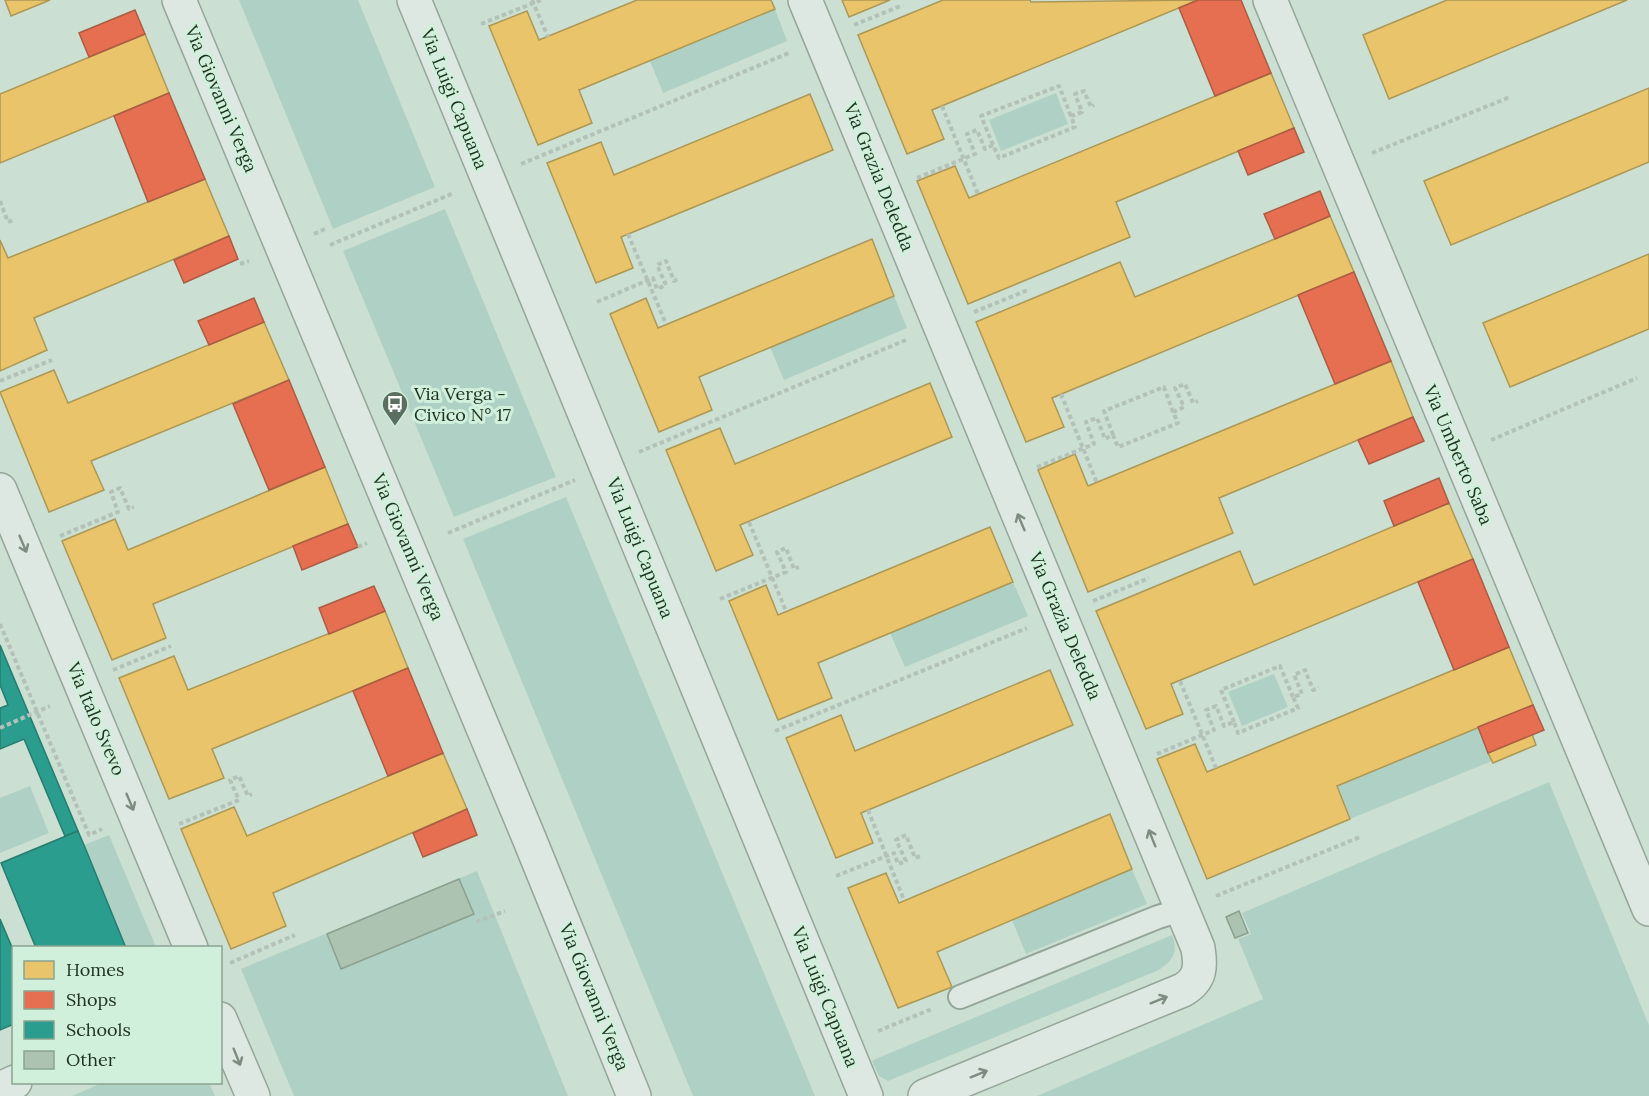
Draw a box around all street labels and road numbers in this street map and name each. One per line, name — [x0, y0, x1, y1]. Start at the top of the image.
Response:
street label: Via Giovanni Verga — [180, 21, 263, 176]
street label: Via Luigi Capuana — [415, 24, 493, 173]
street label: Via Grazia Deledda — [839, 98, 920, 254]
street label: Via Umberto Saba — [1418, 380, 1498, 528]
street label: Via Giovanni Verga — [367, 469, 450, 624]
street label: Via Luigi Capuana — [601, 473, 679, 622]
street label: Via Grazia Deledda — [1024, 548, 1107, 703]
street label: Via Italo Svevo — [62, 658, 131, 779]
street label: Via Giovanni Verga — [554, 919, 635, 1074]
street label: Via Luigi Capuana — [786, 922, 864, 1071]

